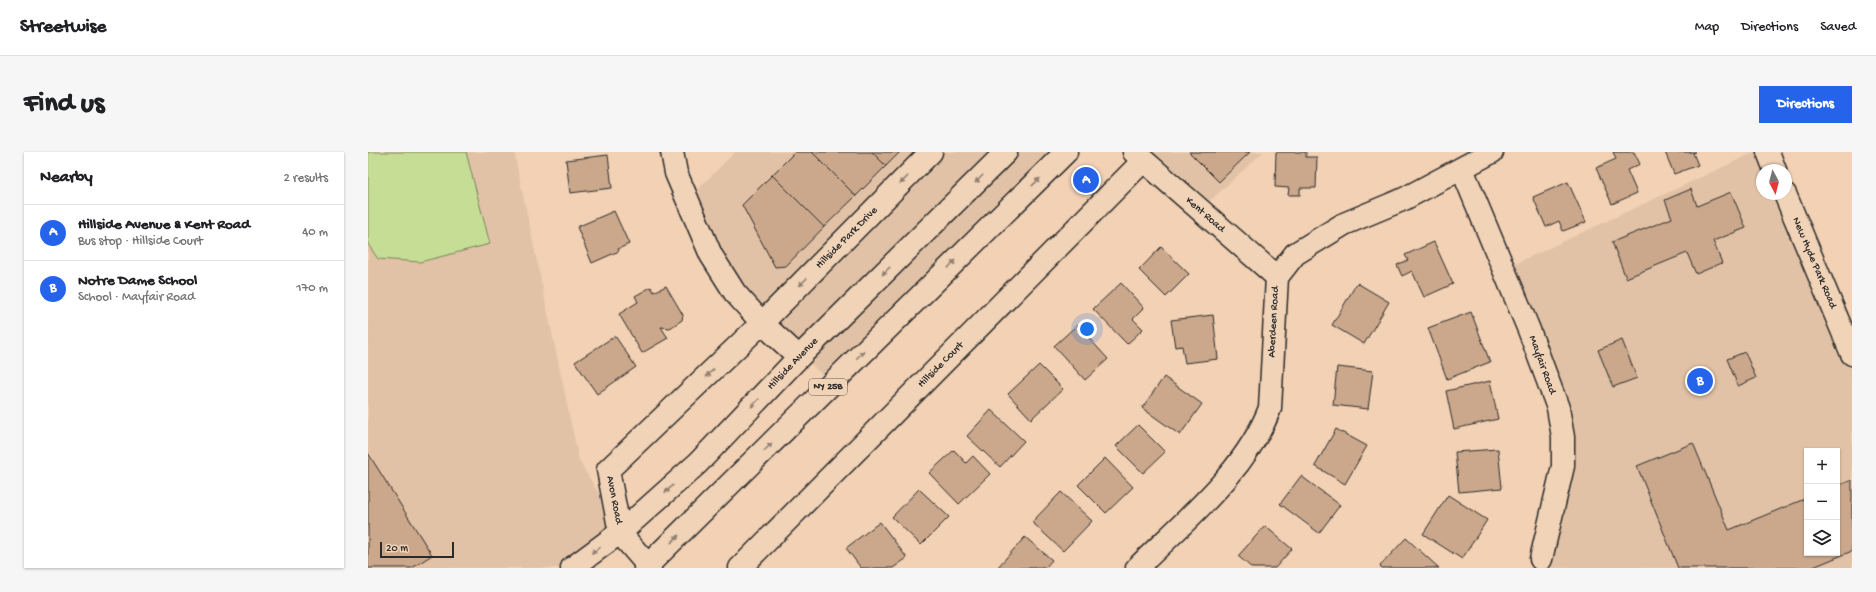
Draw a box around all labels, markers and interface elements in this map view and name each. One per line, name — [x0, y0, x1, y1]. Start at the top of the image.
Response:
text: Streetwise — [20, 16, 106, 39]
text: Map — [1695, 19, 1719, 36]
text: Directions — [1741, 19, 1798, 36]
text: Saved — [1820, 19, 1856, 36]
button: Directions — [1759, 86, 1852, 123]
text: Find us — [24, 88, 104, 121]
north arrow — [1756, 164, 1792, 200]
pin: A — [1073, 165, 1099, 195]
text: Nearby — [40, 168, 93, 188]
text: 2 results — [283, 171, 328, 186]
one-way arrow — [899, 175, 909, 185]
one-way arrow — [974, 175, 984, 184]
one-way arrow — [1031, 177, 1041, 187]
street label: Kent Road — [1183, 195, 1228, 236]
street label: Hillside Park Drive — [814, 204, 881, 271]
text: Hillside Avenue & Kent Road — [78, 216, 250, 234]
street label: New Hyde Park Road — [1789, 216, 1839, 312]
text: A — [49, 225, 57, 240]
text: 40 m — [302, 225, 328, 240]
text: Bus stop · Hillside Court — [78, 234, 203, 249]
one-way arrow — [947, 259, 957, 269]
one-way arrow — [881, 266, 891, 276]
text: Notre Dame School — [78, 272, 197, 290]
one-way arrow — [798, 277, 807, 287]
text: B — [50, 281, 56, 296]
text: 170 m — [296, 281, 328, 296]
street label: Aberdeen Road — [1266, 284, 1282, 358]
text: School · Mayfair Road — [78, 290, 195, 305]
your location — [1077, 319, 1097, 339]
street label: Mayfair Road — [1526, 334, 1560, 397]
street label: Hillside Avenue — [765, 335, 821, 393]
street label: Hillside Court — [916, 339, 967, 390]
one-way arrow — [855, 351, 865, 360]
pin: B — [1687, 366, 1713, 396]
one-way arrow — [705, 368, 714, 377]
road number: NY 25B — [809, 379, 847, 395]
one-way arrow — [751, 398, 760, 408]
one-way arrow — [763, 442, 773, 452]
map controls — [1804, 448, 1840, 556]
button: + — [1804, 448, 1840, 484]
street label: Avon Road — [603, 475, 625, 527]
one-way arrow — [664, 484, 675, 493]
button: − — [1804, 484, 1840, 520]
button: layers — [1804, 520, 1840, 556]
one-way arrow — [671, 534, 680, 543]
scale bar — [380, 540, 454, 559]
text: 20 m — [386, 543, 408, 555]
one-way arrow — [590, 546, 601, 555]

